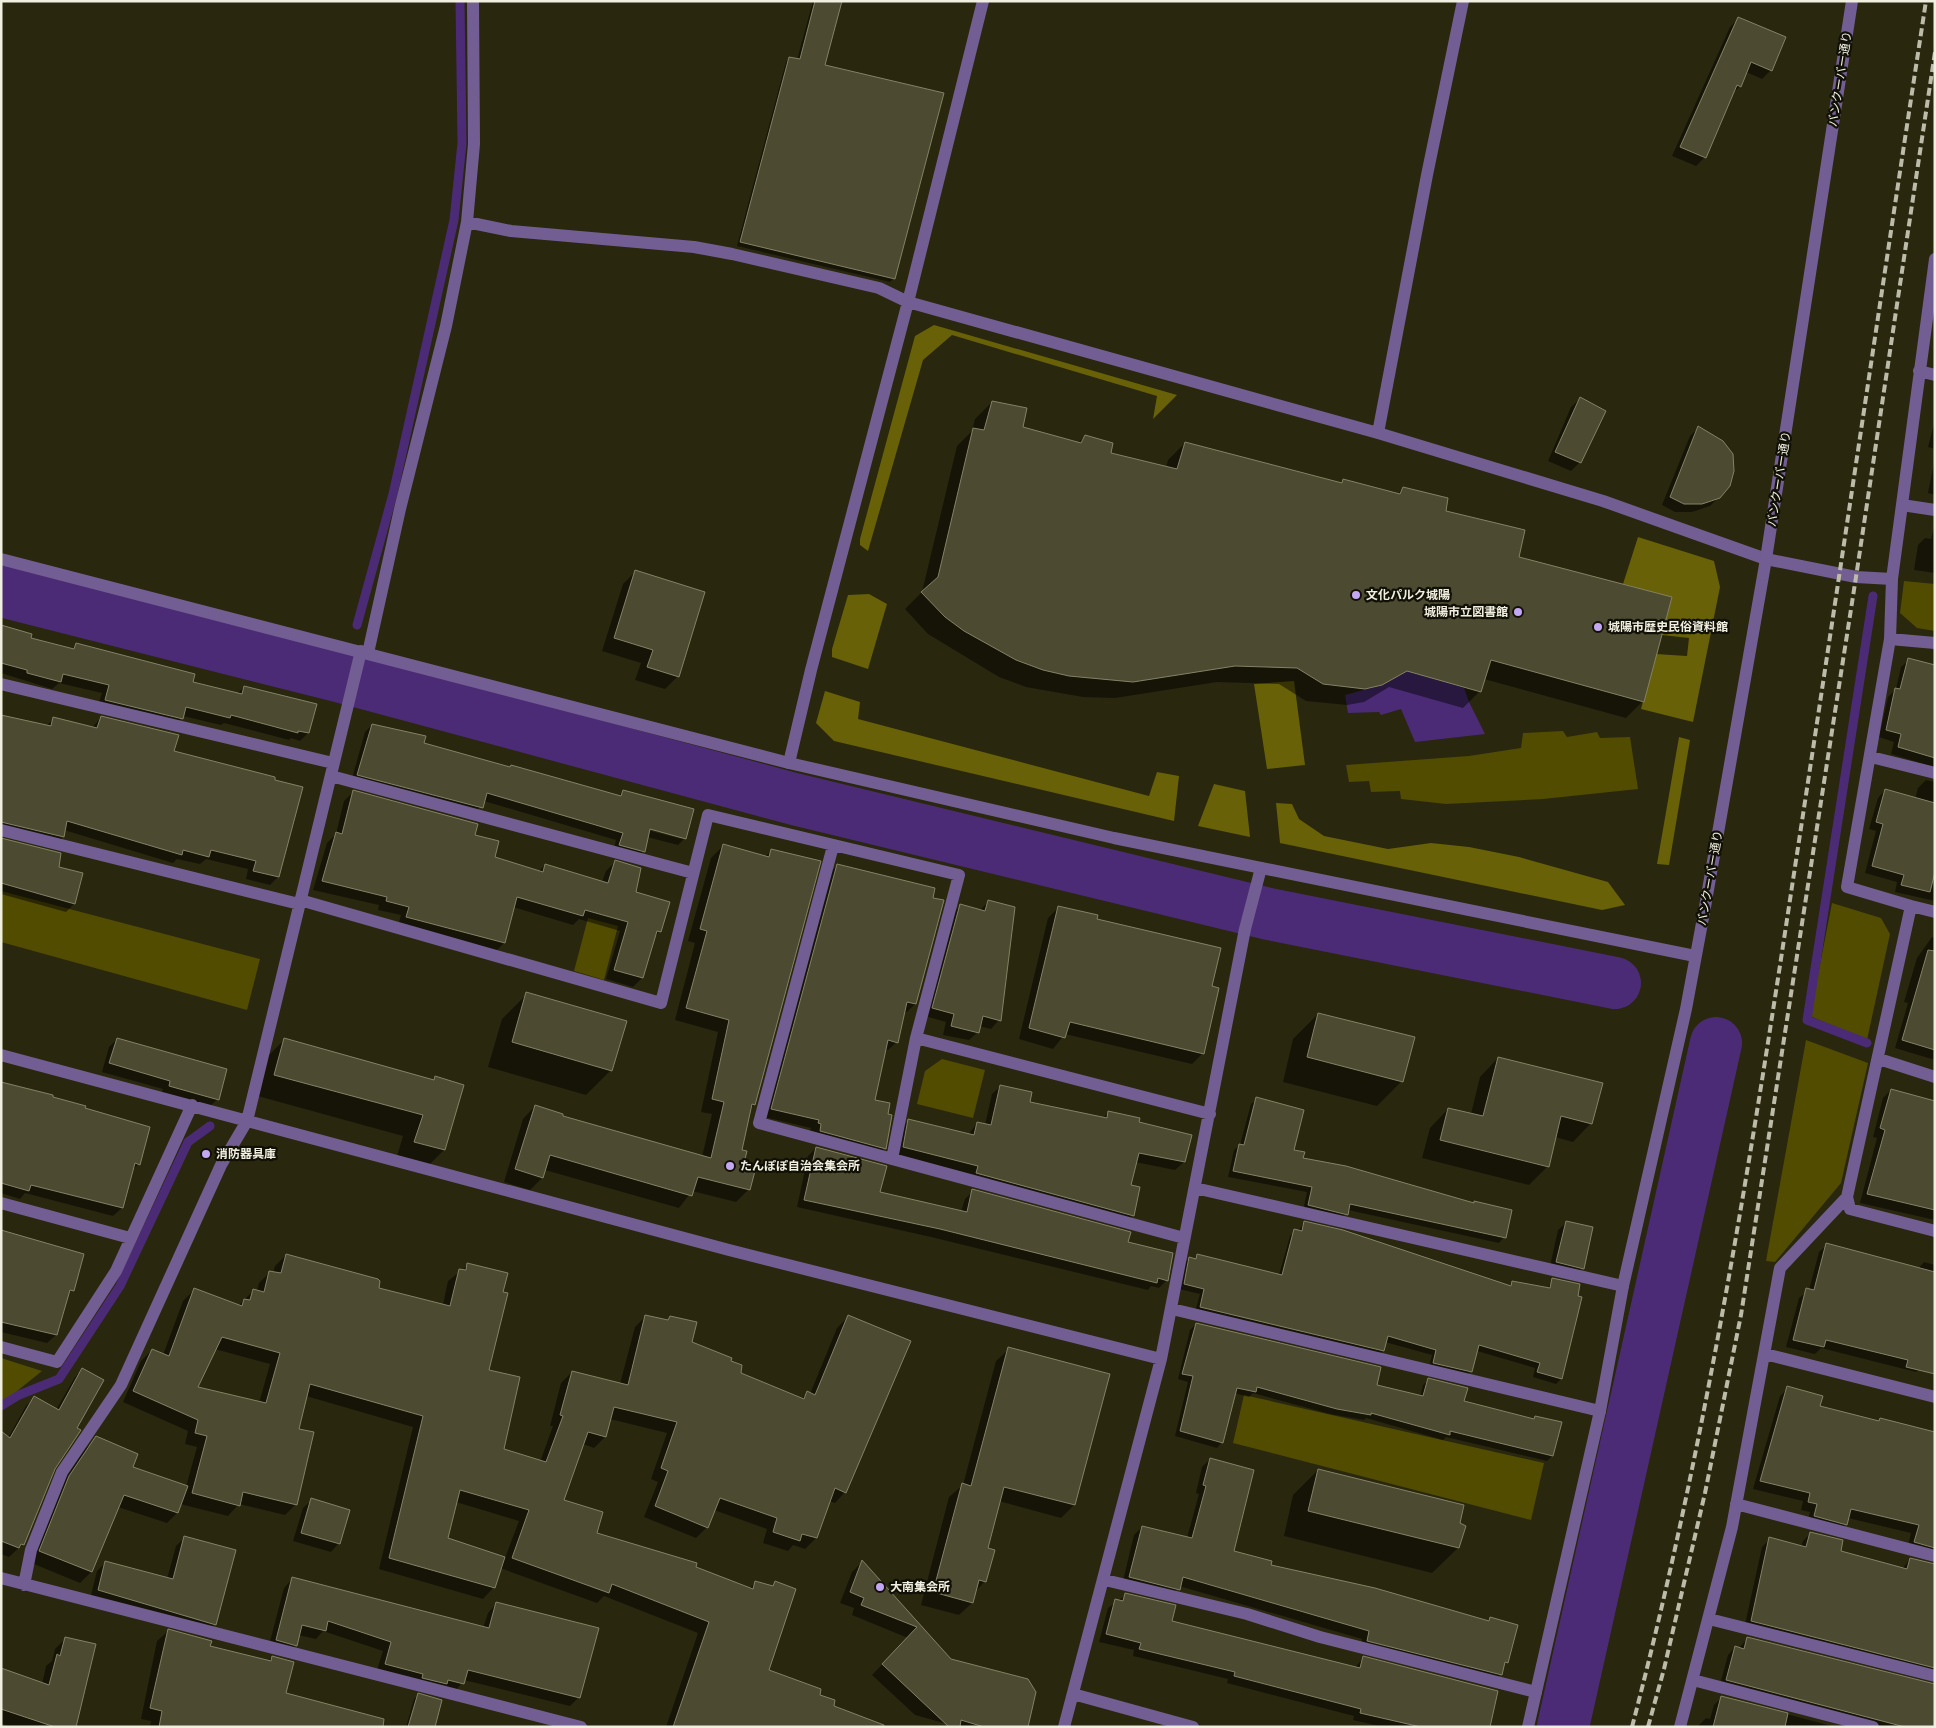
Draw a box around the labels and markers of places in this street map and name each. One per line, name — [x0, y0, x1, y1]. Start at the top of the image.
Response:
place label: 文化パルク城陽 — [1366, 588, 1450, 602]
marker: 文化パルク城陽 — [1350, 589, 1362, 601]
place label: 城陽市立図書館 — [1424, 605, 1508, 619]
marker: 城陽市立図書館 — [1512, 606, 1524, 618]
place label: 城陽市歴史民俗資料館 — [1608, 620, 1728, 634]
marker: 城陽市歴史民俗資料館 — [1592, 621, 1604, 633]
place label: 消防器具庫 — [216, 1147, 276, 1161]
marker: 消防器具庫 — [200, 1148, 212, 1160]
place label: たんぽぽ自治会集会所 — [740, 1159, 860, 1173]
marker: たんぽぽ自治会集会所 — [724, 1160, 736, 1172]
place label: 大南集会所 — [890, 1580, 950, 1594]
marker: 大南集会所 — [874, 1581, 886, 1593]

